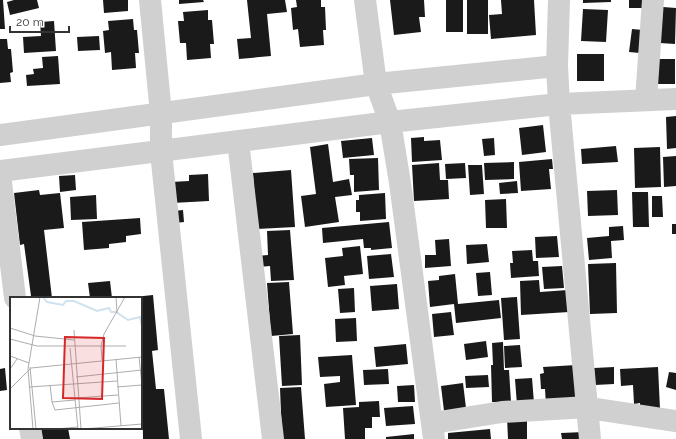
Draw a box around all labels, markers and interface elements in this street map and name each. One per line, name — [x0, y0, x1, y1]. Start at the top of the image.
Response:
scale bar — [10, 8, 69, 34]
text: 20 m — [16, 15, 44, 29]
inset map — [10, 297, 142, 429]

